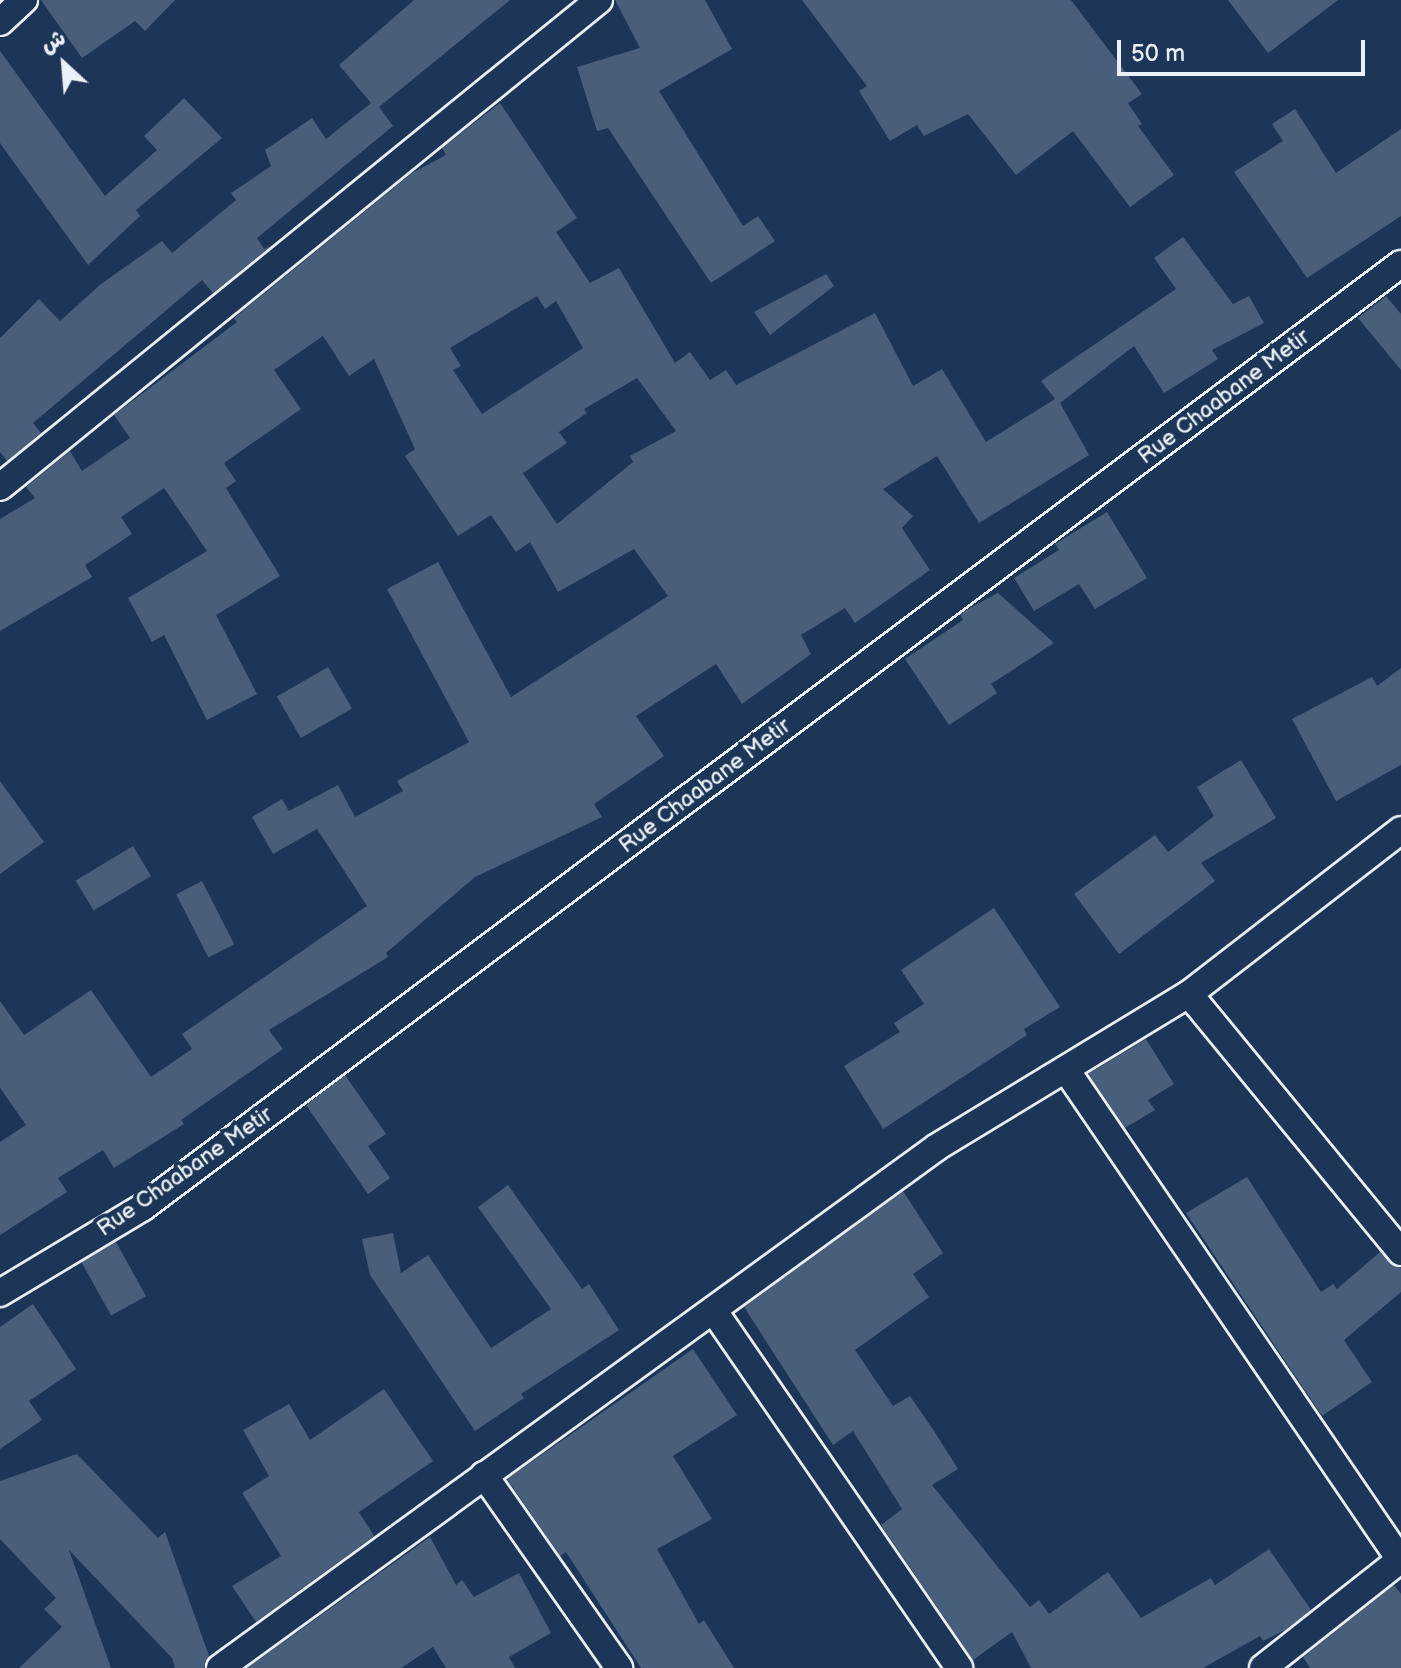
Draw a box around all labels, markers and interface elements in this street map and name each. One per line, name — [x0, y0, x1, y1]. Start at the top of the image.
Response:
north arrow — [24, 24, 104, 104]
scale bar — [1121, 24, 1369, 74]
text: ش — [36, 25, 70, 59]
text: 50 m — [1131, 39, 1185, 68]
street label: Rue Chaabane Metir — [1133, 324, 1315, 470]
street label: Rue Chaabane Metir — [614, 713, 796, 859]
street label: Rue Chaabane Metir — [92, 1102, 278, 1242]

